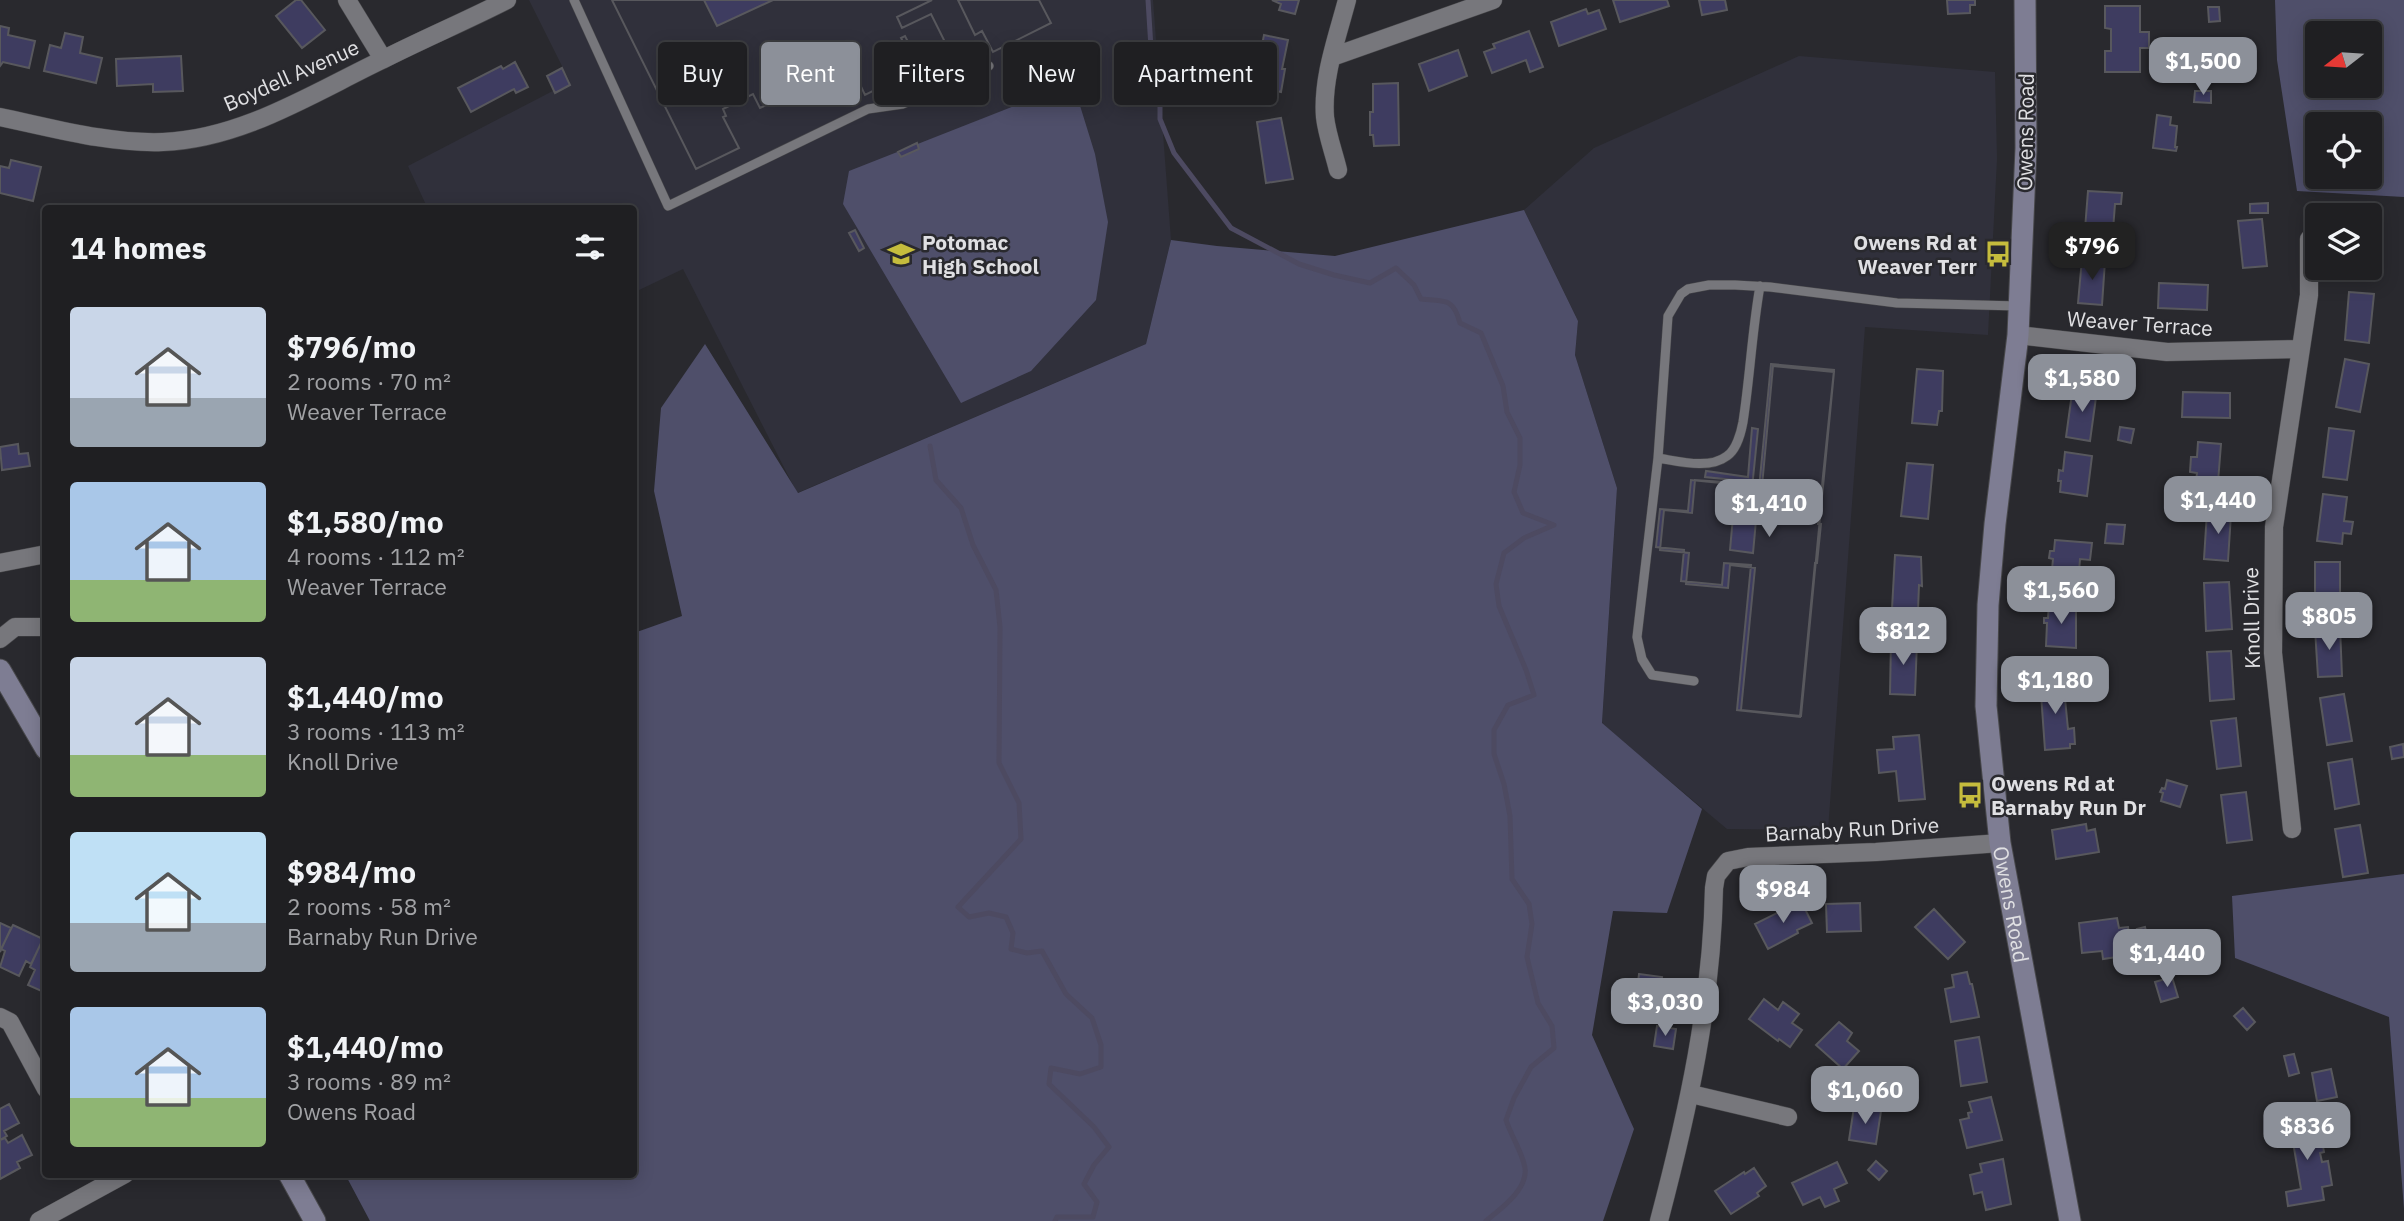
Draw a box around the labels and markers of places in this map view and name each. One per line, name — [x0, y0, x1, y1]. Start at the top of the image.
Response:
pin: $1,500 — [2146, 38, 2260, 97]
pin: $796 — [2051, 222, 2133, 282]
place label: Potomac High School — [922, 228, 1039, 280]
place label: Owens Rd at Weaver Terr — [1853, 228, 1978, 280]
school or university icon: Potomac High School — [886, 239, 916, 269]
bus stop icon: Owens Rd at Weaver Terr — [1983, 239, 2013, 269]
pin: $1,580 — [2025, 354, 2139, 414]
pin: $1,440 — [2161, 476, 2275, 536]
pin: $1,410 — [1712, 480, 1826, 539]
pin: $1,560 — [2004, 566, 2118, 626]
pin: $805 — [2288, 592, 2370, 652]
pin: $812 — [1862, 608, 1944, 667]
pin: $1,180 — [1998, 656, 2112, 716]
place label: Owens Rd at Barnaby Run Dr — [1991, 769, 2146, 821]
bus stop icon: Owens Rd at Barnaby Run Dr — [1955, 780, 1985, 810]
pin: $984 — [1742, 866, 1824, 925]
pin: $1,440 — [2110, 930, 2224, 989]
pin: $3,030 — [1608, 978, 1722, 1038]
pin: $1,060 — [1808, 1066, 1922, 1126]
pin: $836 — [2266, 1102, 2348, 1162]

